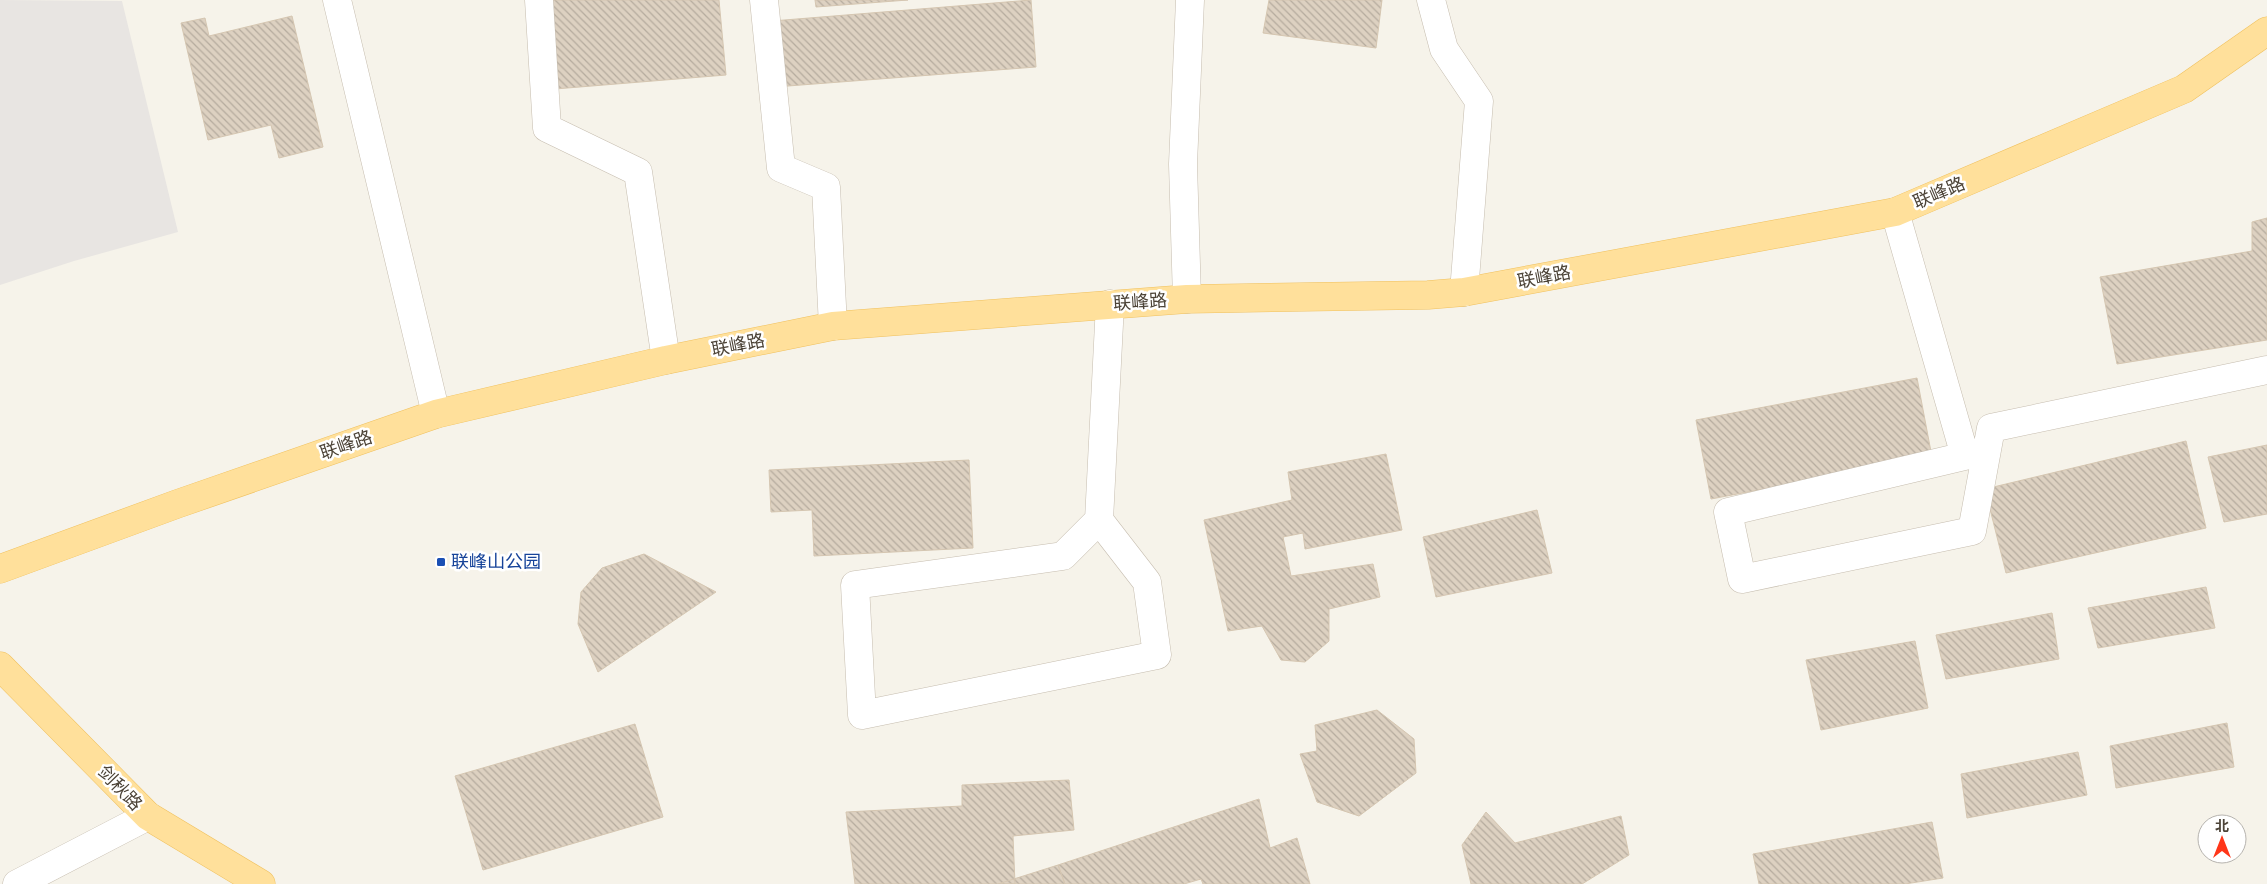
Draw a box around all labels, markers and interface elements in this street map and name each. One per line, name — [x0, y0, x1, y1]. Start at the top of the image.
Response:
street label: 联峰路 — [1909, 170, 1969, 215]
street label: 联峰路 — [1515, 259, 1573, 294]
street label: 联峰路 — [1112, 287, 1168, 316]
street label: 联峰路 — [709, 327, 767, 362]
street label: 联峰路 — [316, 424, 375, 465]
place label: 联峰山公园 — [451, 549, 541, 574]
marker: 联峰山公园 — [435, 556, 447, 568]
street label: 剑秋路 — [93, 760, 148, 816]
north arrow — [2197, 814, 2247, 864]
text: 北 — [2215, 816, 2229, 836]

